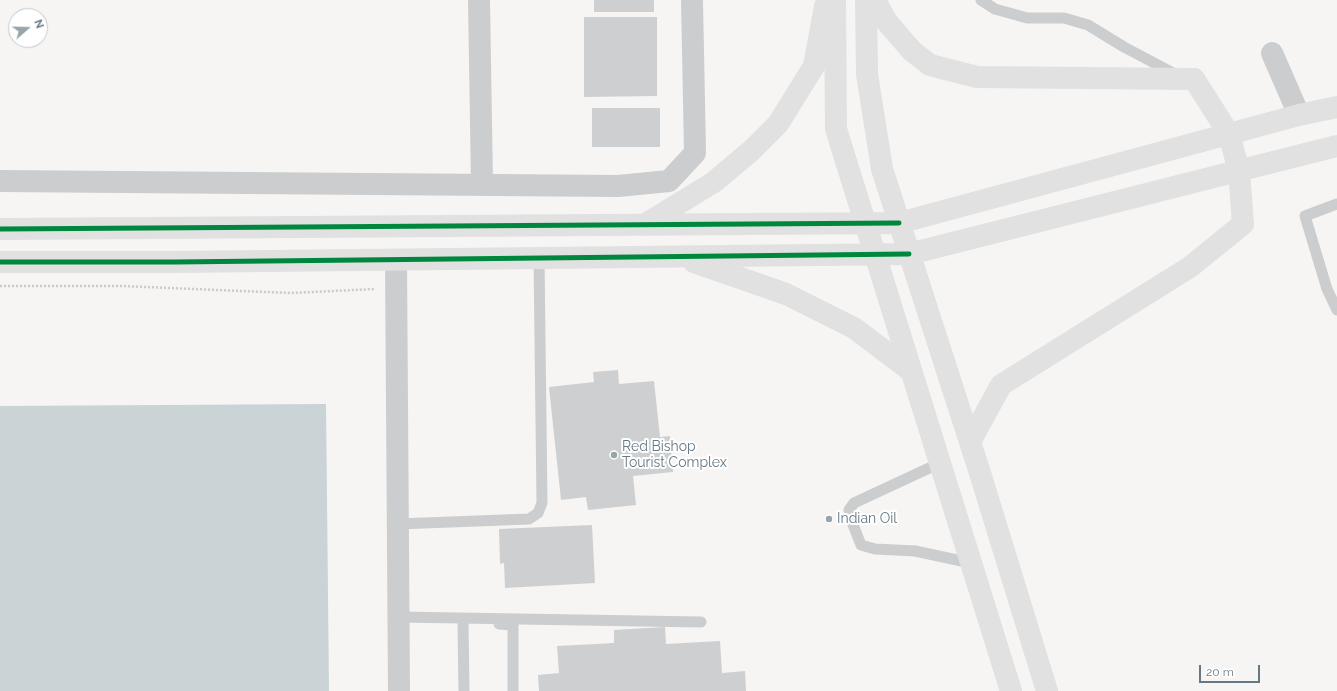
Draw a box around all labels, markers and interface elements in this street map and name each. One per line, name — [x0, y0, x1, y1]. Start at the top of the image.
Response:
north arrow — [8, 8, 48, 48]
text: N — [31, 18, 46, 30]
place label: Red Bishop Tourist Complex — [622, 439, 727, 472]
marker: Red Bishop Tourist Complex — [609, 450, 619, 460]
place label: Indian Oil — [837, 511, 897, 527]
marker: Indian Oil — [824, 514, 834, 524]
scale bar — [1201, 657, 1262, 683]
text: 20 m — [1206, 665, 1234, 679]

